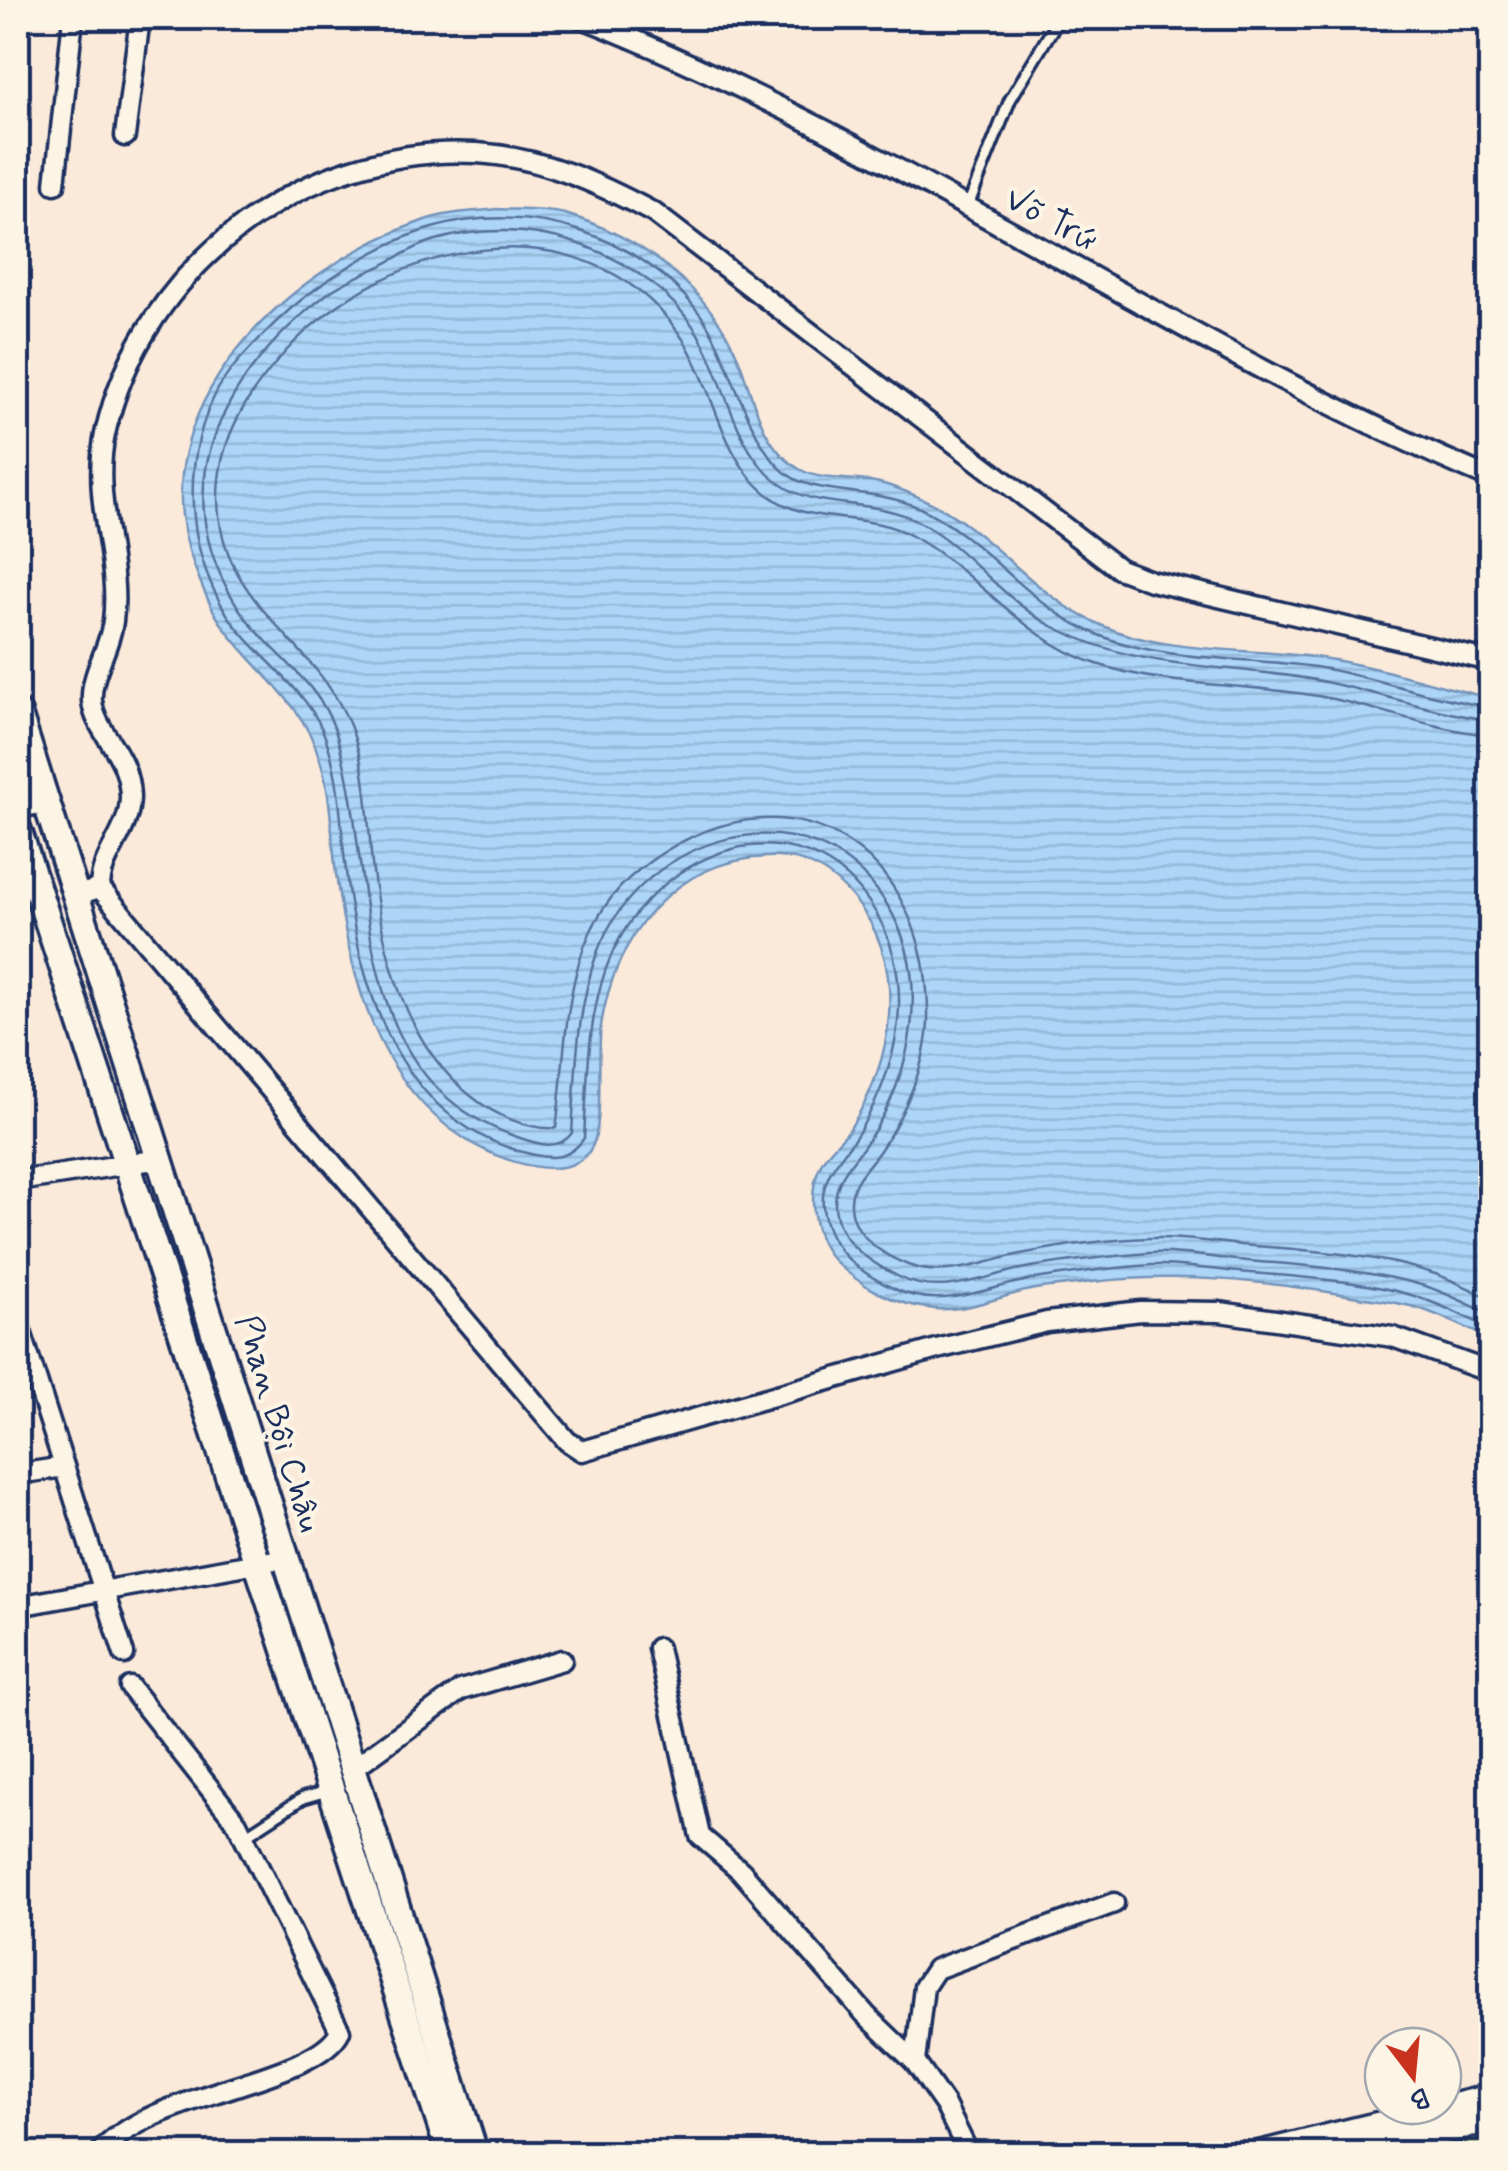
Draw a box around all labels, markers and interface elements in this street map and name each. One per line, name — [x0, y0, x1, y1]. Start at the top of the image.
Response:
street label: Võ Trứ — [997, 176, 1106, 263]
street label: Phan Bội Châu — [223, 1309, 333, 1538]
north arrow — [1363, 2026, 1463, 2126]
text: B — [1405, 2077, 1433, 2118]

